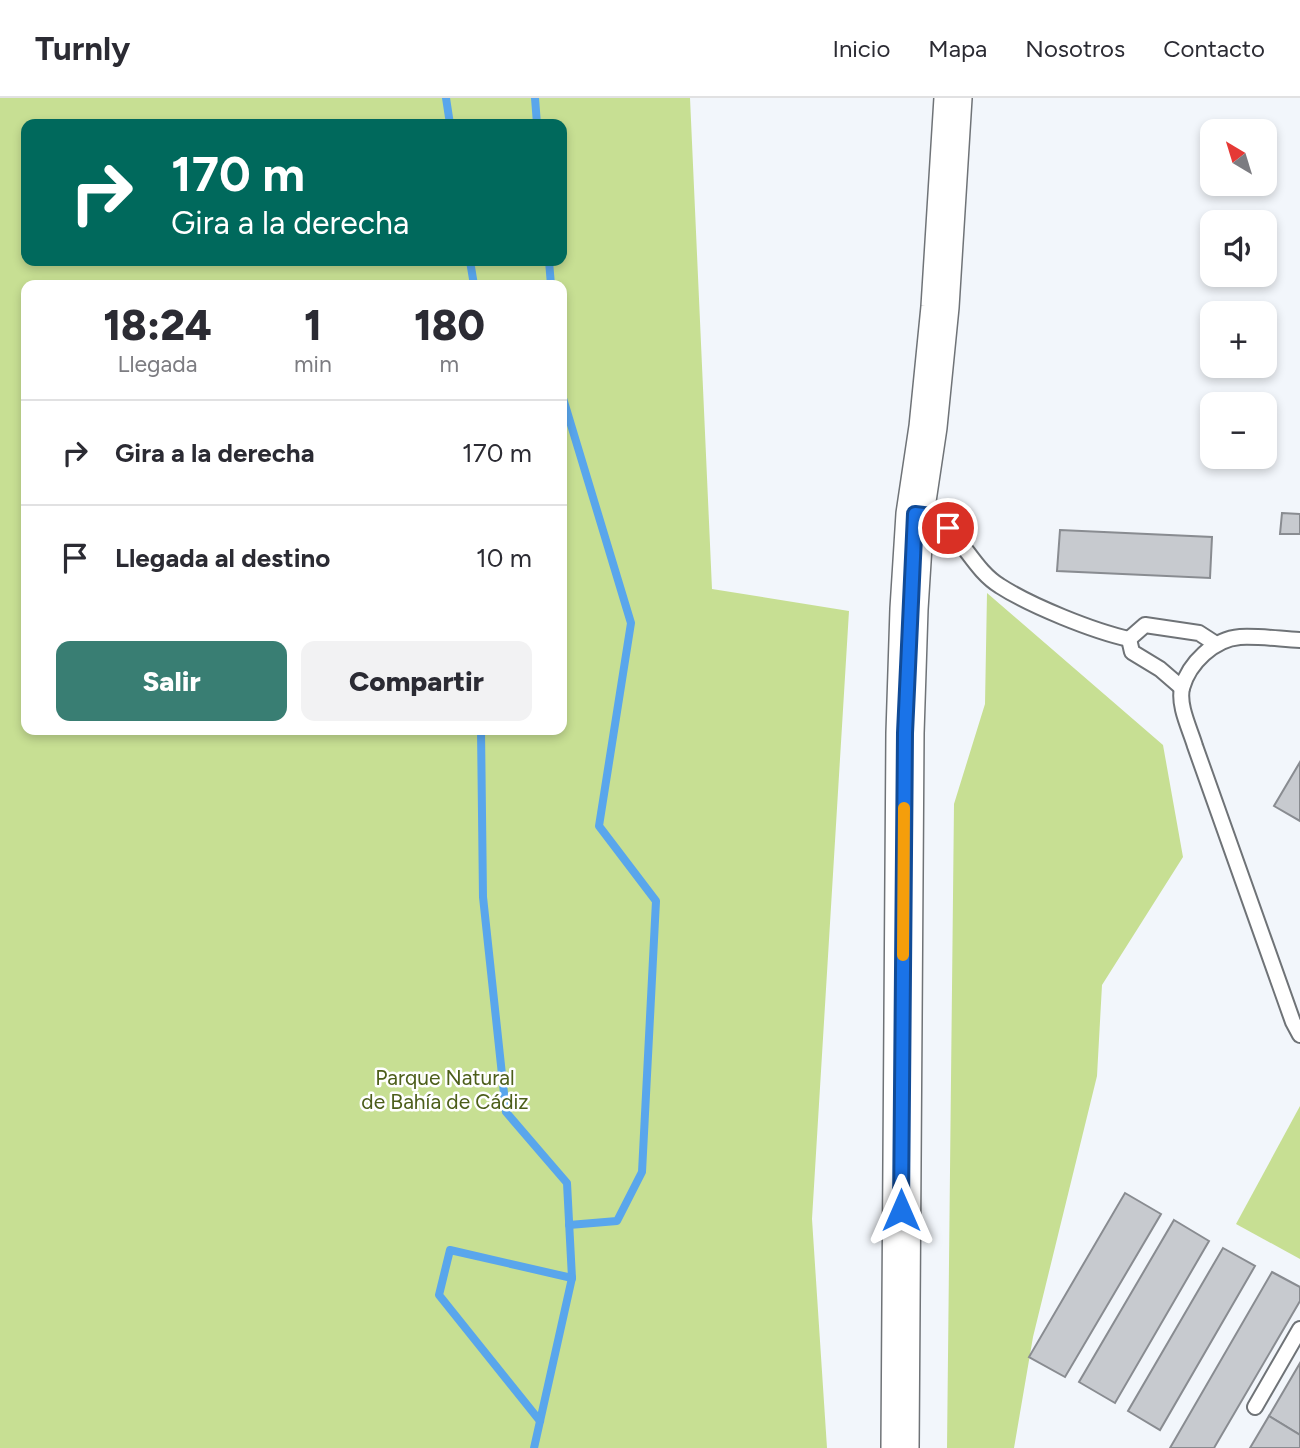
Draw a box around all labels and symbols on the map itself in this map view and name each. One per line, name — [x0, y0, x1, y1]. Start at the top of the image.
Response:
north arrow — [1200, 119, 1278, 196]
pin — [918, 498, 978, 558]
park label: Parque Natural de Bahía de Cádiz — [361, 1065, 529, 1114]
position arrow — [864, 1173, 938, 1247]

